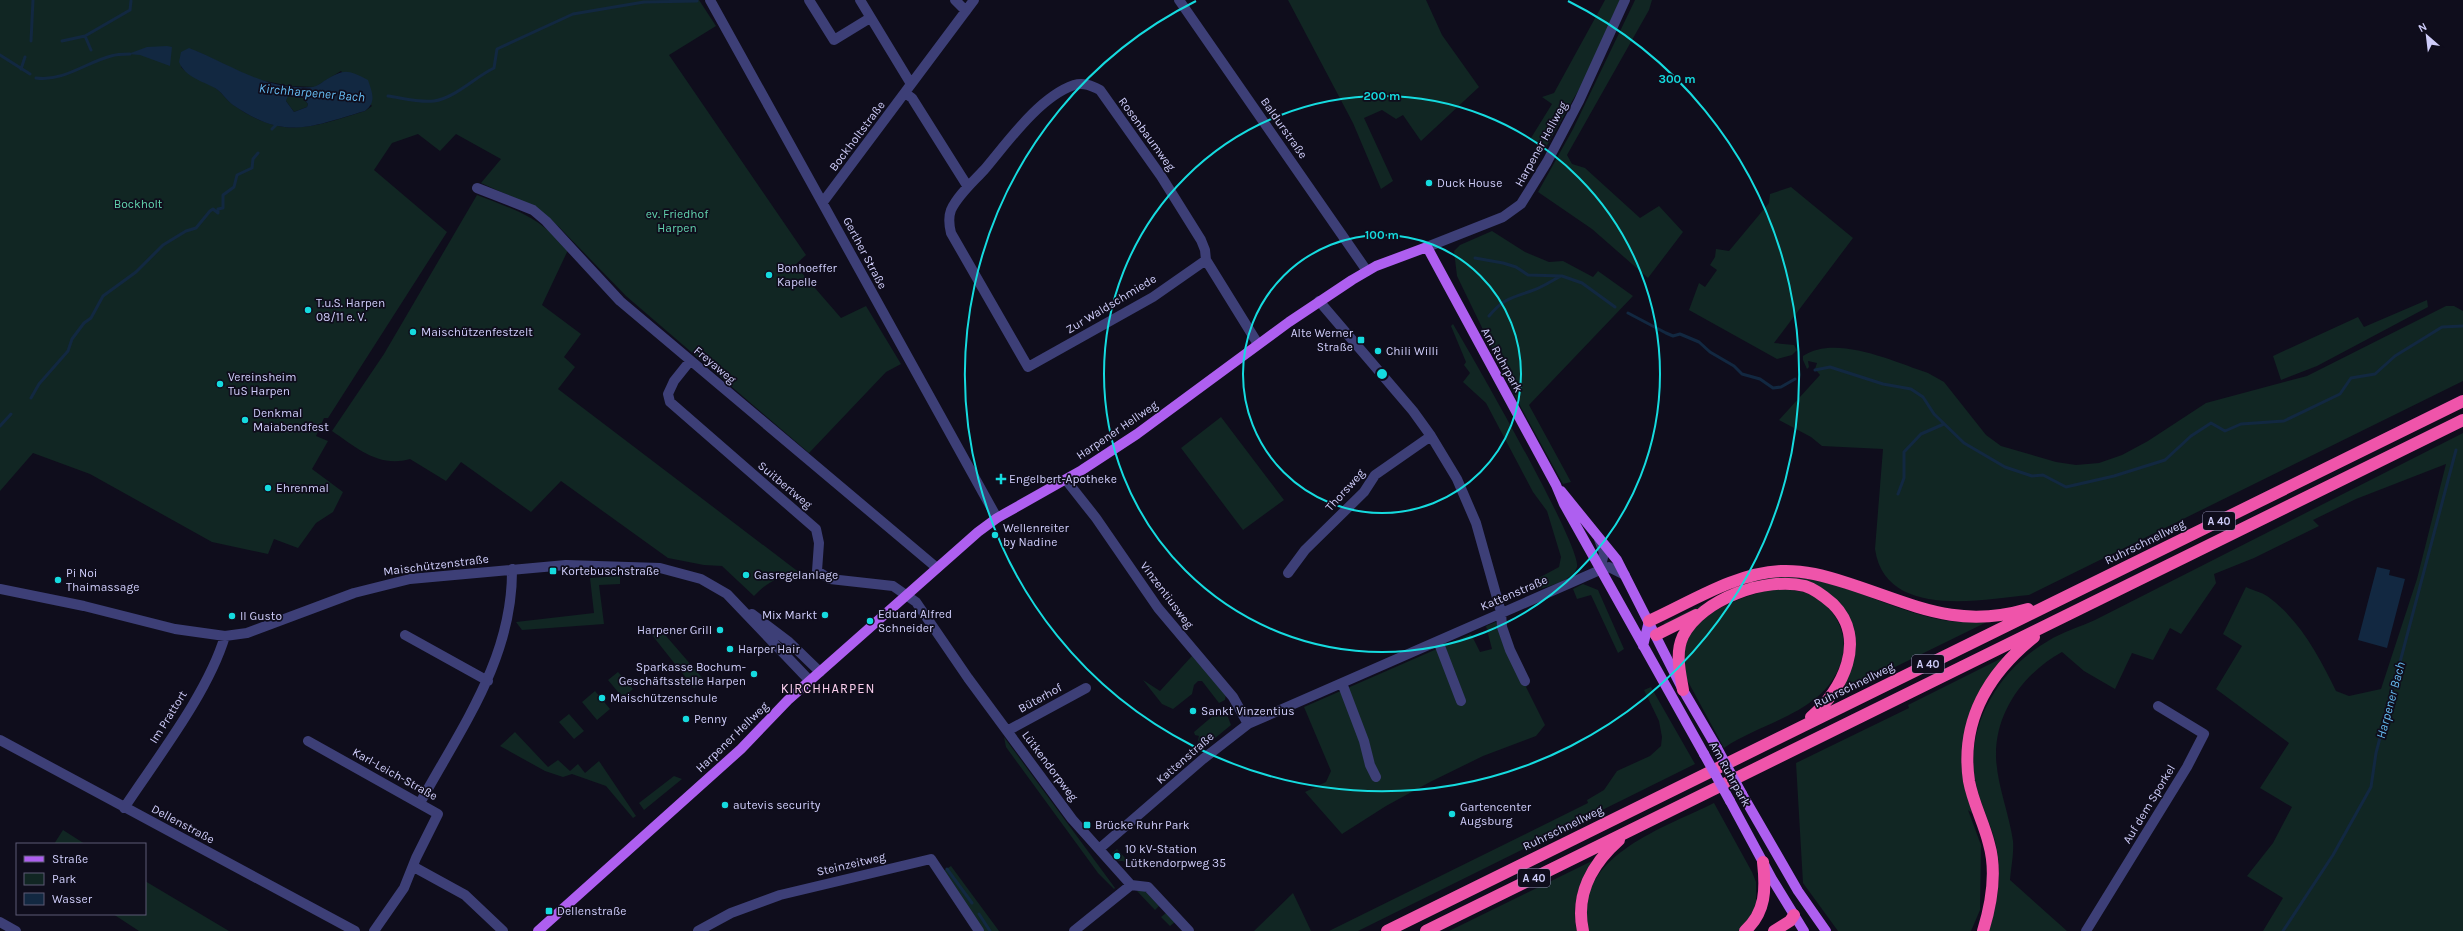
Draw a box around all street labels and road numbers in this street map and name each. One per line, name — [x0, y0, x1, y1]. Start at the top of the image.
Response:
street label: Rosenbaumweg — [1116, 95, 1178, 174]
street label: Baldurstraße — [1258, 95, 1310, 161]
street label: Bockholtstraße — [826, 98, 888, 174]
street label: Harpener Hellweg — [1512, 99, 1570, 189]
street label: Gerther Straße — [840, 215, 890, 291]
street label: Zur Waldschmiede — [1063, 271, 1159, 337]
street label: Am Ruhrpark — [1478, 325, 1526, 395]
street label: Freyaweg — [691, 343, 739, 387]
street label: Harpener Hellweg — [1074, 397, 1161, 462]
street label: Suitbertweg — [755, 458, 815, 512]
street label: Thorsweg — [1322, 466, 1368, 514]
road number: A 40 — [2203, 512, 2235, 530]
street label: Ruhrschnellweg — [2103, 516, 2188, 568]
street label: Maischützenstraße — [382, 552, 490, 578]
street label: Vinzentiusweg — [1137, 559, 1197, 631]
street label: Kattenstraße — [1478, 573, 1550, 613]
road number: A 40 — [1912, 655, 1944, 673]
street label: Ruhrschnellweg — [1812, 659, 1897, 711]
street label: Büterhof — [1016, 680, 1065, 716]
street label: Im Prattort — [146, 688, 190, 746]
street label: Harpener Hellweg — [693, 699, 771, 775]
street label: Lütkendorpweg — [1019, 728, 1081, 804]
street label: Kattenstraße — [1153, 729, 1217, 787]
street label: Am Ruhrpark — [1706, 739, 1754, 809]
street label: Karl-Leich-Straße — [350, 745, 440, 803]
street label: Auf dem Sporkel — [2120, 762, 2178, 846]
street label: Dellenstraße — [149, 802, 217, 846]
street label: Ruhrschnellweg — [1521, 802, 1606, 854]
street label: Steinzeitweg — [815, 849, 887, 879]
road number: A 40 — [1518, 869, 1550, 887]

